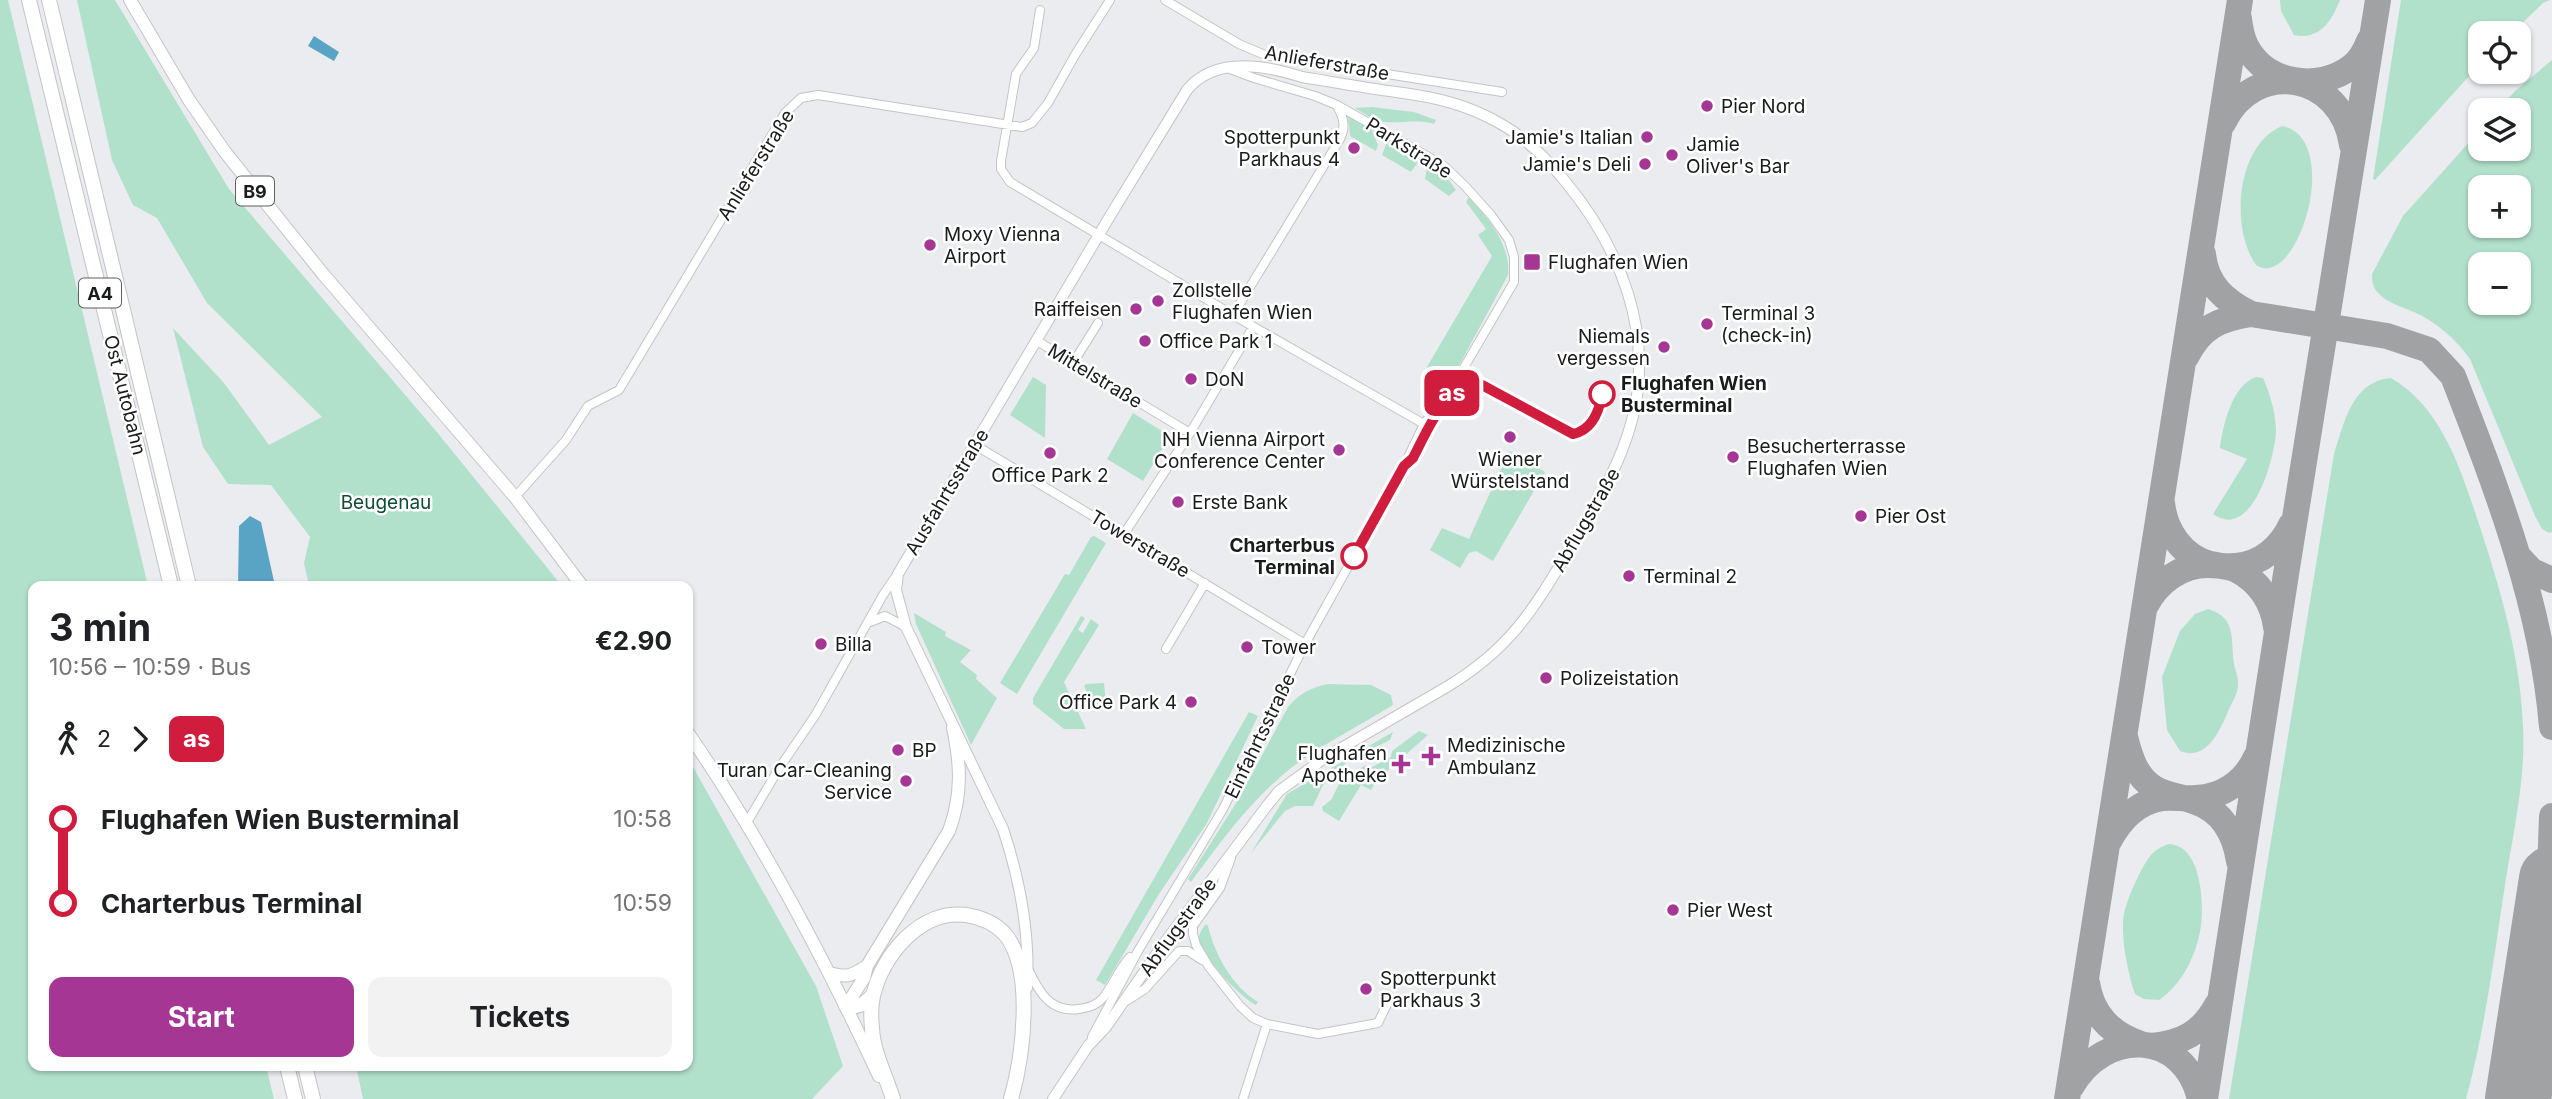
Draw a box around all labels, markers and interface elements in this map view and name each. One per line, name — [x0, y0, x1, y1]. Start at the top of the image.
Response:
map controls — [2468, 21, 2531, 315]
button: locate — [2468, 21, 2531, 84]
street label: Anlieferstraße — [1263, 41, 1391, 85]
place label: Pier Nord — [1721, 95, 1806, 118]
marker: Pier Nord — [1699, 98, 1715, 114]
button: layers — [2468, 98, 2531, 161]
street label: Anlieferstraße — [713, 105, 799, 225]
street label: Parkstraße — [1362, 112, 1456, 184]
place label: Spotterpunkt Parkhaus 4 — [1224, 126, 1340, 171]
place label: Jamie's Italian — [1505, 126, 1633, 149]
marker: Jamie's Italian — [1639, 129, 1655, 145]
place label: Jamie Oliver's Bar — [1686, 133, 1790, 178]
marker: Spotterpunkt Parkhaus 4 — [1346, 140, 1362, 156]
marker: Jamie Oliver's Bar — [1664, 147, 1680, 163]
place label: Jamie's Deli — [1522, 153, 1631, 176]
marker: Jamie's Deli — [1637, 156, 1653, 172]
button: + — [2468, 175, 2531, 238]
road number: B9 — [236, 176, 274, 206]
place label: Moxy Vienna Airport — [944, 223, 1060, 268]
marker: Moxy Vienna Airport — [922, 237, 938, 253]
place label: Flughafen Wien — [1548, 251, 1688, 274]
marker: Flughafen Wien — [1522, 252, 1542, 272]
button: − — [2468, 252, 2531, 315]
road number: A4 — [79, 278, 121, 307]
place label: Zollstelle Flughafen Wien — [1172, 279, 1312, 324]
marker: Zollstelle Flughafen Wien — [1150, 293, 1166, 309]
place label: Raiffeisen — [1034, 298, 1122, 321]
marker: Raiffeisen — [1128, 301, 1144, 317]
place label: Terminal 3 (check-in) — [1721, 302, 1815, 347]
marker: Terminal 3 (check-in) — [1699, 316, 1715, 332]
place label: Niemals vergessen — [1557, 325, 1650, 370]
place label: Office Park 1 — [1159, 330, 1272, 353]
street label: Ost Autobahn — [99, 333, 151, 457]
marker: Office Park 1 — [1137, 333, 1153, 349]
street label: Mittelstraße — [1044, 339, 1146, 413]
marker: Niemals vergessen — [1656, 339, 1672, 355]
place label: DoN — [1205, 368, 1244, 391]
line badge: as — [1420, 370, 1484, 416]
marker: DoN — [1183, 371, 1199, 387]
place label: Flughafen Wien Busterminal — [1621, 372, 1767, 417]
text: as — [1438, 378, 1466, 407]
marker: Flughafen Wien Busterminal — [1589, 381, 1615, 407]
street label: Ausfahrtsstraße — [900, 425, 994, 559]
place label: NH Vienna Airport Conference Center — [1154, 428, 1325, 473]
marker: Wiener Würstelstand — [1502, 429, 1518, 445]
place label: Besucherterrasse Flughafen Wien — [1747, 435, 1906, 480]
marker: NH Vienna Airport Conference Center — [1331, 442, 1347, 458]
marker: Office Park 2 — [1042, 445, 1058, 461]
place label: Wiener Würstelstand — [1451, 448, 1569, 493]
marker: Besucherterrasse Flughafen Wien — [1725, 449, 1741, 465]
place label: Office Park 2 — [991, 464, 1109, 487]
street label: Abflugstraße — [1547, 464, 1625, 576]
park label: Beugenau — [341, 491, 431, 514]
place label: Erste Bank — [1192, 491, 1288, 514]
marker: Erste Bank — [1170, 494, 1186, 510]
street label: Towerstraße — [1086, 505, 1194, 583]
place label: Pier Ost — [1875, 505, 1946, 528]
marker: Pier Ost — [1853, 508, 1869, 524]
place label: Charterbus Terminal — [1229, 534, 1335, 579]
marker: Charterbus Terminal — [1341, 543, 1367, 569]
place label: Terminal 2 — [1643, 565, 1737, 588]
marker: Terminal 2 — [1621, 568, 1637, 584]
text: 3 min — [49, 604, 151, 650]
text: €2.90 — [595, 625, 672, 656]
place label: Billa — [835, 633, 872, 656]
marker: Billa — [813, 636, 829, 652]
place label: Tower — [1261, 636, 1316, 659]
marker: Tower — [1239, 639, 1255, 655]
text: 10:56 – 10:59 · Bus — [49, 653, 251, 681]
place label: Polizeistation — [1560, 667, 1679, 690]
street label: Einfahrtsstraße — [1220, 670, 1300, 802]
marker: Polizeistation — [1538, 670, 1554, 686]
place label: Office Park 4 — [1059, 691, 1177, 714]
marker: Office Park 4 — [1183, 694, 1199, 710]
icon: walk — [49, 720, 87, 758]
icon: forward — [121, 720, 159, 758]
text: as — [183, 724, 210, 753]
text: 2 — [97, 725, 111, 753]
place label: Medizinische Ambulanz — [1447, 734, 1566, 779]
place label: BP — [912, 739, 937, 762]
marker: BP — [890, 742, 906, 758]
place label: Flughafen Apotheke — [1298, 742, 1387, 787]
marker: Medizinische Ambulanz — [1421, 746, 1441, 766]
marker: Flughafen Apotheke — [1393, 756, 1409, 772]
place label: Turan Car-Cleaning Service — [717, 759, 892, 804]
marker: Turan Car-Cleaning Service — [898, 773, 914, 789]
text: Flughafen Wien Busterminal — [101, 804, 459, 835]
text: 10:58 — [613, 805, 672, 833]
street label: Abflugstraße — [1135, 873, 1221, 981]
text: Charterbus Terminal — [101, 888, 362, 919]
text: 10:59 — [613, 889, 672, 917]
place label: Pier West — [1687, 899, 1772, 922]
marker: Pier West — [1665, 902, 1681, 918]
place label: Spotterpunkt Parkhaus 3 — [1380, 967, 1496, 1012]
button: Start — [49, 977, 354, 1057]
button: Tickets — [368, 977, 672, 1057]
marker: Spotterpunkt Parkhaus 3 — [1358, 981, 1374, 997]

